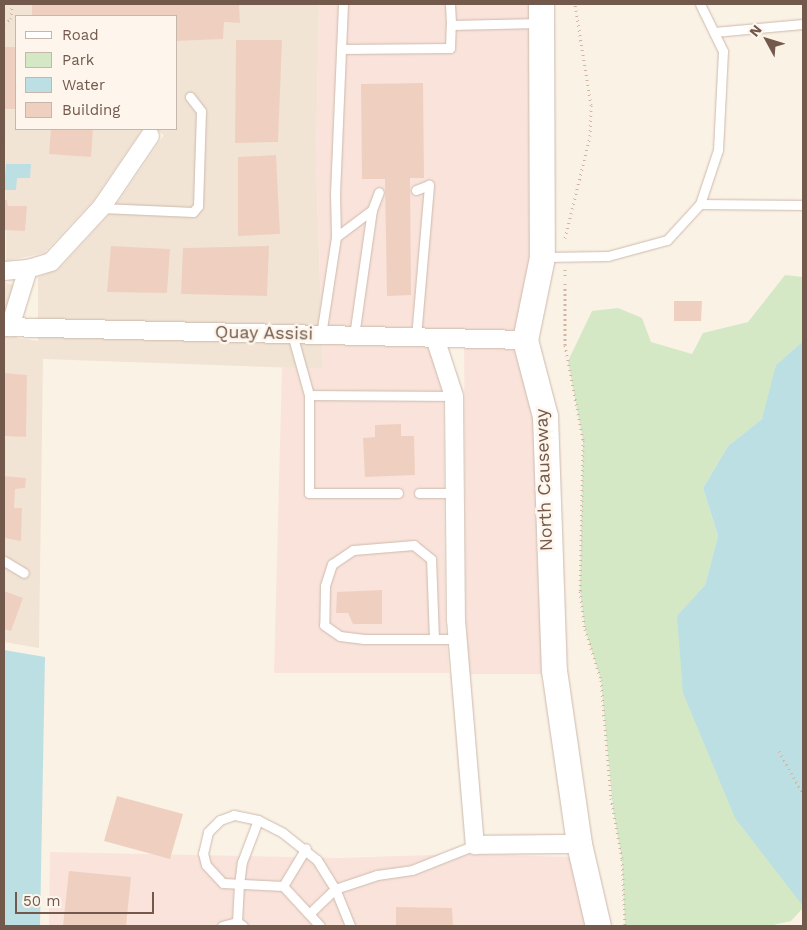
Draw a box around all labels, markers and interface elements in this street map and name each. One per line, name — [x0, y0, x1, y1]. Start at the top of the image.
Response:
legend — [15, 15, 178, 130]
north arrow — [742, 15, 792, 65]
text: N — [746, 21, 765, 40]
text: Road — [62, 26, 99, 44]
text: Park — [62, 51, 94, 69]
text: Water — [62, 76, 105, 94]
text: Building — [62, 101, 120, 119]
street label: Quay Assisi — [214, 321, 314, 345]
street label: North Causeway — [531, 408, 557, 552]
scale bar — [18, 882, 156, 914]
text: 50 m — [23, 892, 60, 910]

